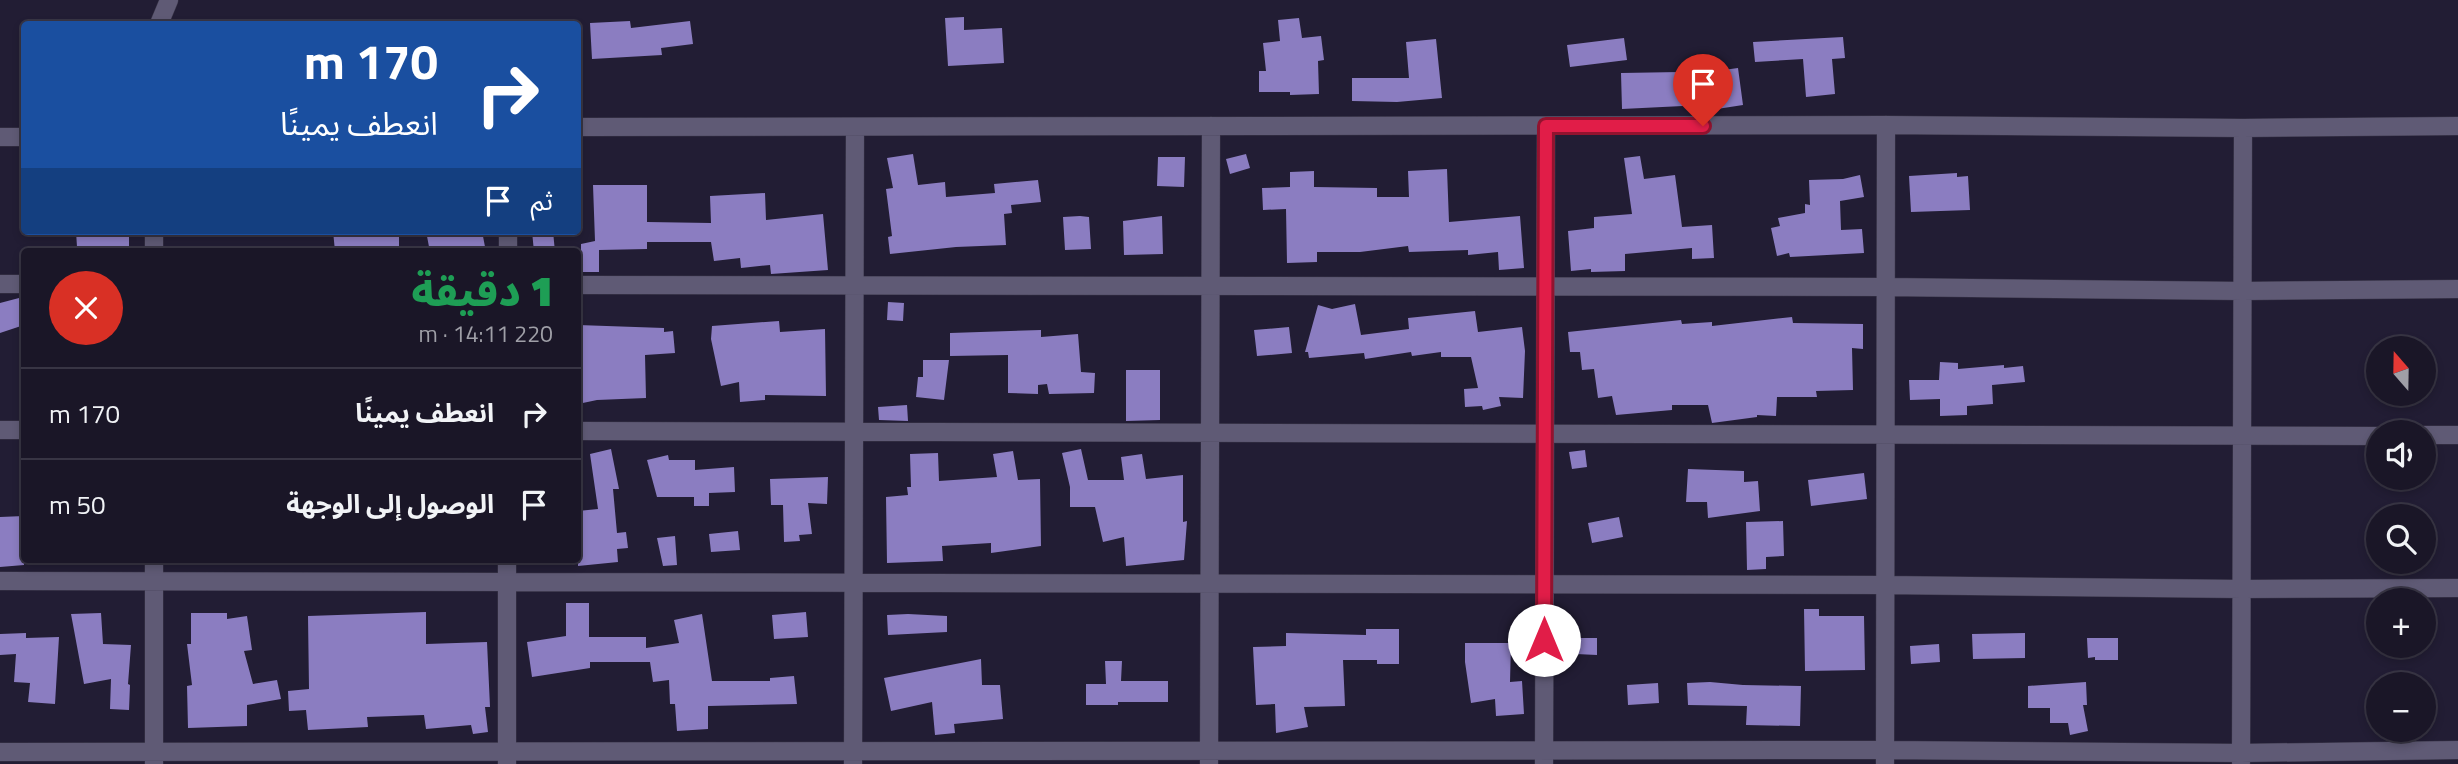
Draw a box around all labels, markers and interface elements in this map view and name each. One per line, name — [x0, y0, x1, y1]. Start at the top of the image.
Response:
text: 170 m — [304, 23, 438, 98]
icon: right — [462, 49, 553, 140]
pin — [1673, 54, 1733, 126]
icon: arrive — [1684, 65, 1722, 103]
text: انعطف يمينًا — [280, 99, 438, 147]
text: ثم — [531, 181, 553, 220]
icon: arrive — [479, 182, 517, 220]
text: 1 دقيقة — [411, 258, 553, 322]
button: close — [49, 271, 123, 345]
text: 220 m · 14:11 — [418, 316, 553, 351]
north arrow — [2366, 336, 2436, 406]
map controls — [2366, 336, 2436, 742]
text: انعطف يمينًا — [355, 393, 494, 432]
text: 170 m — [49, 394, 120, 433]
icon: right — [515, 395, 553, 433]
button: sound — [2366, 420, 2436, 490]
text: الوصول إلى الوجهة — [286, 484, 494, 523]
text: 50 m — [49, 485, 106, 524]
icon: arrive — [515, 486, 553, 524]
button: search — [2366, 504, 2436, 574]
button: + — [2366, 588, 2436, 658]
position arrow — [1507, 603, 1581, 677]
button: − — [2366, 672, 2436, 742]

